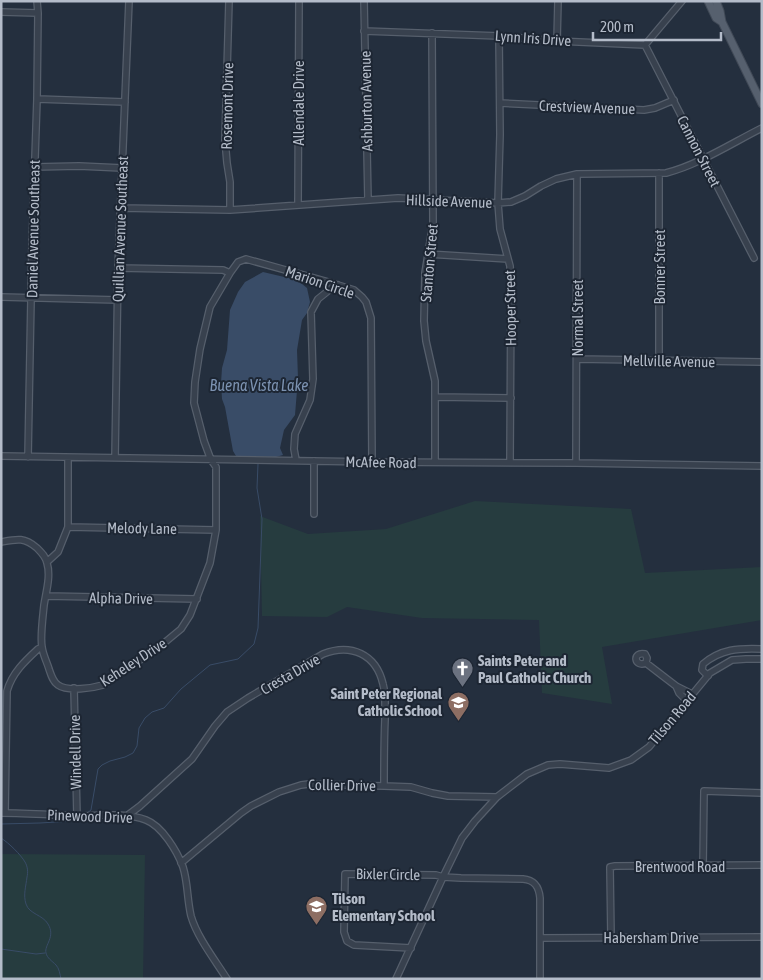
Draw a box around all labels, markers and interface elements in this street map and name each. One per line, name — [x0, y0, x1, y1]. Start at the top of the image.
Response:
scale bar — [593, 10, 720, 42]
text: 200 m — [600, 18, 634, 35]
street label: Lynn Iris Drive — [494, 27, 572, 49]
street label: Ashburton Avenue — [357, 50, 375, 151]
street label: Allendale Drive — [290, 60, 307, 146]
street label: Rosemont Drive — [218, 62, 236, 150]
street label: Crestview Avenue — [539, 97, 636, 117]
street label: Cannon Street — [674, 113, 724, 189]
street label: Quillian Avenue Southeast — [109, 156, 131, 302]
street label: Daniel Avenue Southeast — [23, 160, 43, 298]
street label: Hillside Avenue — [406, 191, 493, 211]
street label: Stanton Street — [417, 223, 441, 303]
street label: Bonner Street — [651, 230, 668, 304]
street label: Marion Circle — [283, 262, 357, 302]
street label: Hooper Street — [501, 270, 519, 346]
street label: Normal Street — [569, 279, 586, 357]
street label: Mellville Avenue — [623, 352, 716, 370]
water label: Buena Vista Lake — [210, 376, 308, 394]
street label: McAfee Road — [345, 453, 417, 471]
street label: Melody Lane — [107, 519, 177, 537]
street label: Alpha Drive — [89, 589, 153, 607]
street label: Keheley Drive — [97, 634, 170, 690]
street label: Cresta Drive — [257, 650, 323, 698]
place label: Saints Peter and Paul Catholic Church — [478, 652, 591, 686]
church icon: Saints Peter and Paul Catholic Church — [450, 657, 474, 688]
place label: Saint Peter Regional Catholic School — [331, 685, 443, 719]
street label: Tilson Road — [645, 688, 699, 748]
school or university icon: Saint Peter Regional Catholic School — [446, 690, 470, 721]
street label: Windell Drive — [66, 714, 84, 789]
street label: Collier Drive — [308, 776, 376, 794]
street label: Pinewood Drive — [47, 806, 133, 826]
street label: Brentwood Road — [635, 858, 725, 875]
street label: Bixler Circle — [356, 865, 421, 883]
place label: Tilson Elementary School — [332, 890, 436, 924]
school or university icon: Tilson Elementary School — [304, 895, 328, 926]
street label: Habersham Drive — [603, 929, 699, 946]

